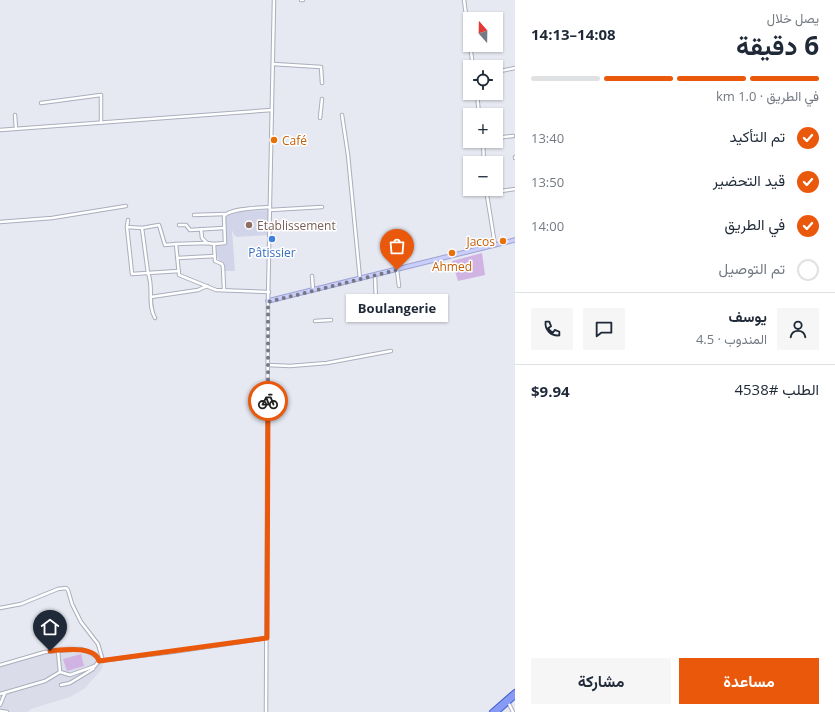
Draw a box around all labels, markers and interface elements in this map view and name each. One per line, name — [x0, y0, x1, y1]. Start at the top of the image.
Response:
text: يصل خلال — [767, 9, 819, 27]
north arrow — [463, 12, 503, 52]
map controls — [463, 12, 503, 196]
text: 14:08–14:13 — [531, 24, 616, 44]
text: 6 دقيقة — [736, 27, 819, 63]
button: locate — [463, 60, 503, 100]
text: في الطريق · 1.0 km — [716, 87, 819, 105]
button: + — [463, 108, 503, 148]
text: تم التأكيد — [729, 126, 785, 146]
icon: check — [797, 127, 819, 149]
text: 13:40 — [531, 129, 564, 147]
place label: Café — [282, 132, 307, 149]
marker: Café — [269, 135, 279, 145]
button: − — [463, 156, 503, 196]
text: قيد التحضير — [713, 170, 785, 190]
icon: check — [797, 171, 819, 193]
text: 13:50 — [531, 173, 564, 191]
text: في الطريق — [725, 214, 785, 234]
icon: check — [797, 215, 819, 237]
place label: Etablissement — [257, 217, 336, 234]
text: 14:00 — [531, 217, 564, 235]
marker: Etablissement — [244, 220, 254, 230]
pin — [380, 229, 414, 270]
place label: Jacos — [465, 233, 495, 250]
marker: Pâtissier — [267, 234, 277, 244]
icon: bag — [386, 235, 408, 257]
marker: Jacos — [498, 236, 508, 246]
place label: Pâtissier — [248, 244, 296, 261]
marker: Ahmed — [447, 248, 457, 258]
place label: Ahmed — [432, 258, 472, 275]
text: تم التوصيل — [719, 258, 785, 278]
callout: Boulangerie — [346, 294, 448, 322]
text: Boulangerie — [358, 299, 436, 317]
text: يوسف — [729, 306, 767, 326]
button: phone — [531, 308, 573, 350]
button: chat — [583, 308, 625, 350]
button: person — [777, 308, 819, 350]
text: المندوب · 4.5 — [696, 330, 767, 348]
text: الطلب #4538 — [734, 379, 819, 399]
courier — [248, 381, 288, 421]
text: $9.94 — [531, 381, 570, 401]
icon: bike — [257, 390, 279, 412]
pin — [33, 610, 67, 651]
icon: home — [39, 616, 61, 638]
button: مشاركة — [531, 658, 671, 704]
button: مساعدة — [679, 658, 819, 704]

